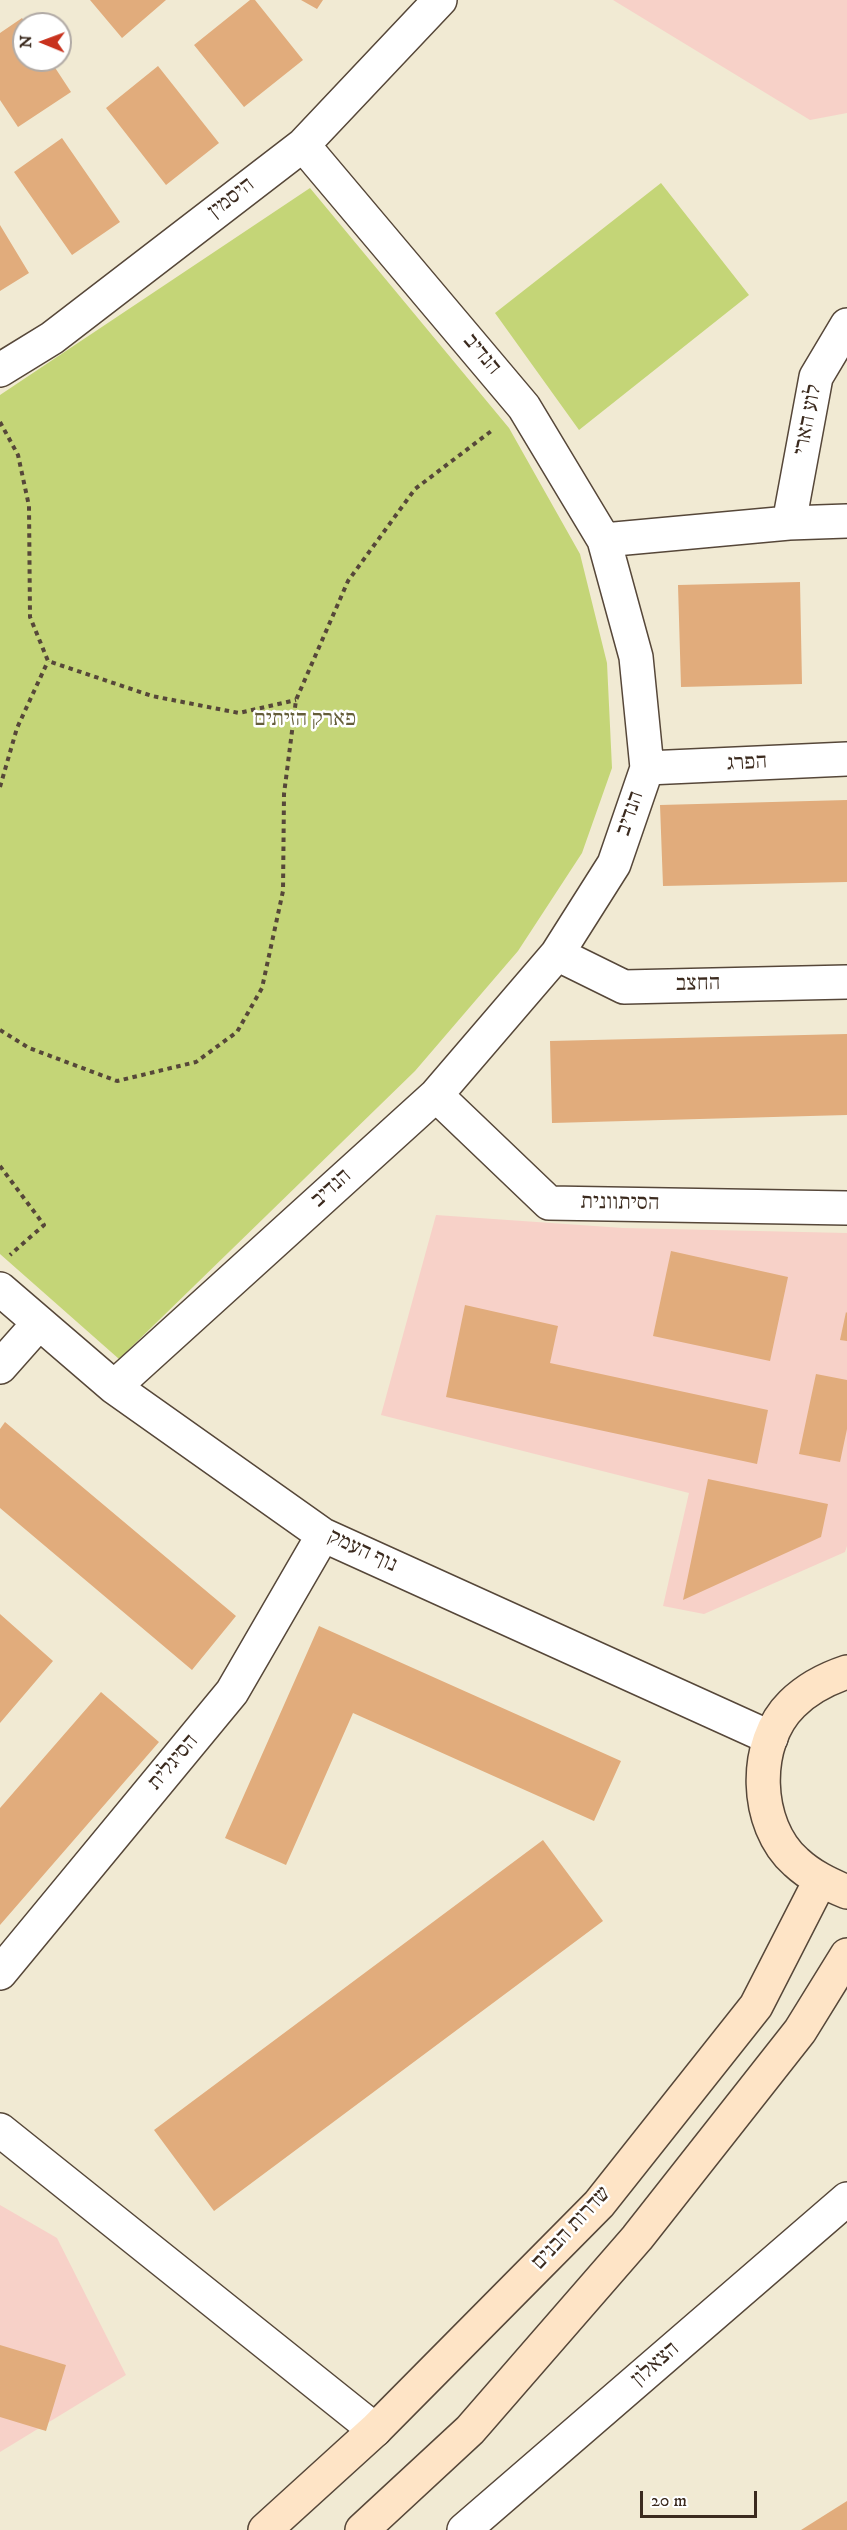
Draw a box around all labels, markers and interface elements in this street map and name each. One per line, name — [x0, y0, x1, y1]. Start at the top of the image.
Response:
north arrow — [12, 12, 72, 72]
text: N — [16, 35, 36, 48]
street label: היסמין — [204, 173, 260, 225]
street label: הנדיב — [456, 329, 506, 381]
street label: לוע הארי — [789, 382, 829, 458]
park label: פארק הזיתים — [254, 707, 356, 733]
street label: הפרג — [726, 750, 768, 778]
street label: הנדיב — [611, 788, 651, 840]
street label: החצב — [675, 971, 721, 999]
street label: הנדיב — [306, 1164, 358, 1214]
street label: הסיתוונית — [580, 1190, 660, 1218]
street label: נוף העמק — [323, 1524, 401, 1580]
street label: הסיגלית — [143, 1730, 205, 1796]
street label: שדרות הבנים — [527, 2182, 617, 2276]
street label: הצאלון — [626, 2337, 686, 2393]
scale bar — [643, 2479, 760, 2517]
text: 20 m — [651, 2490, 687, 2512]

